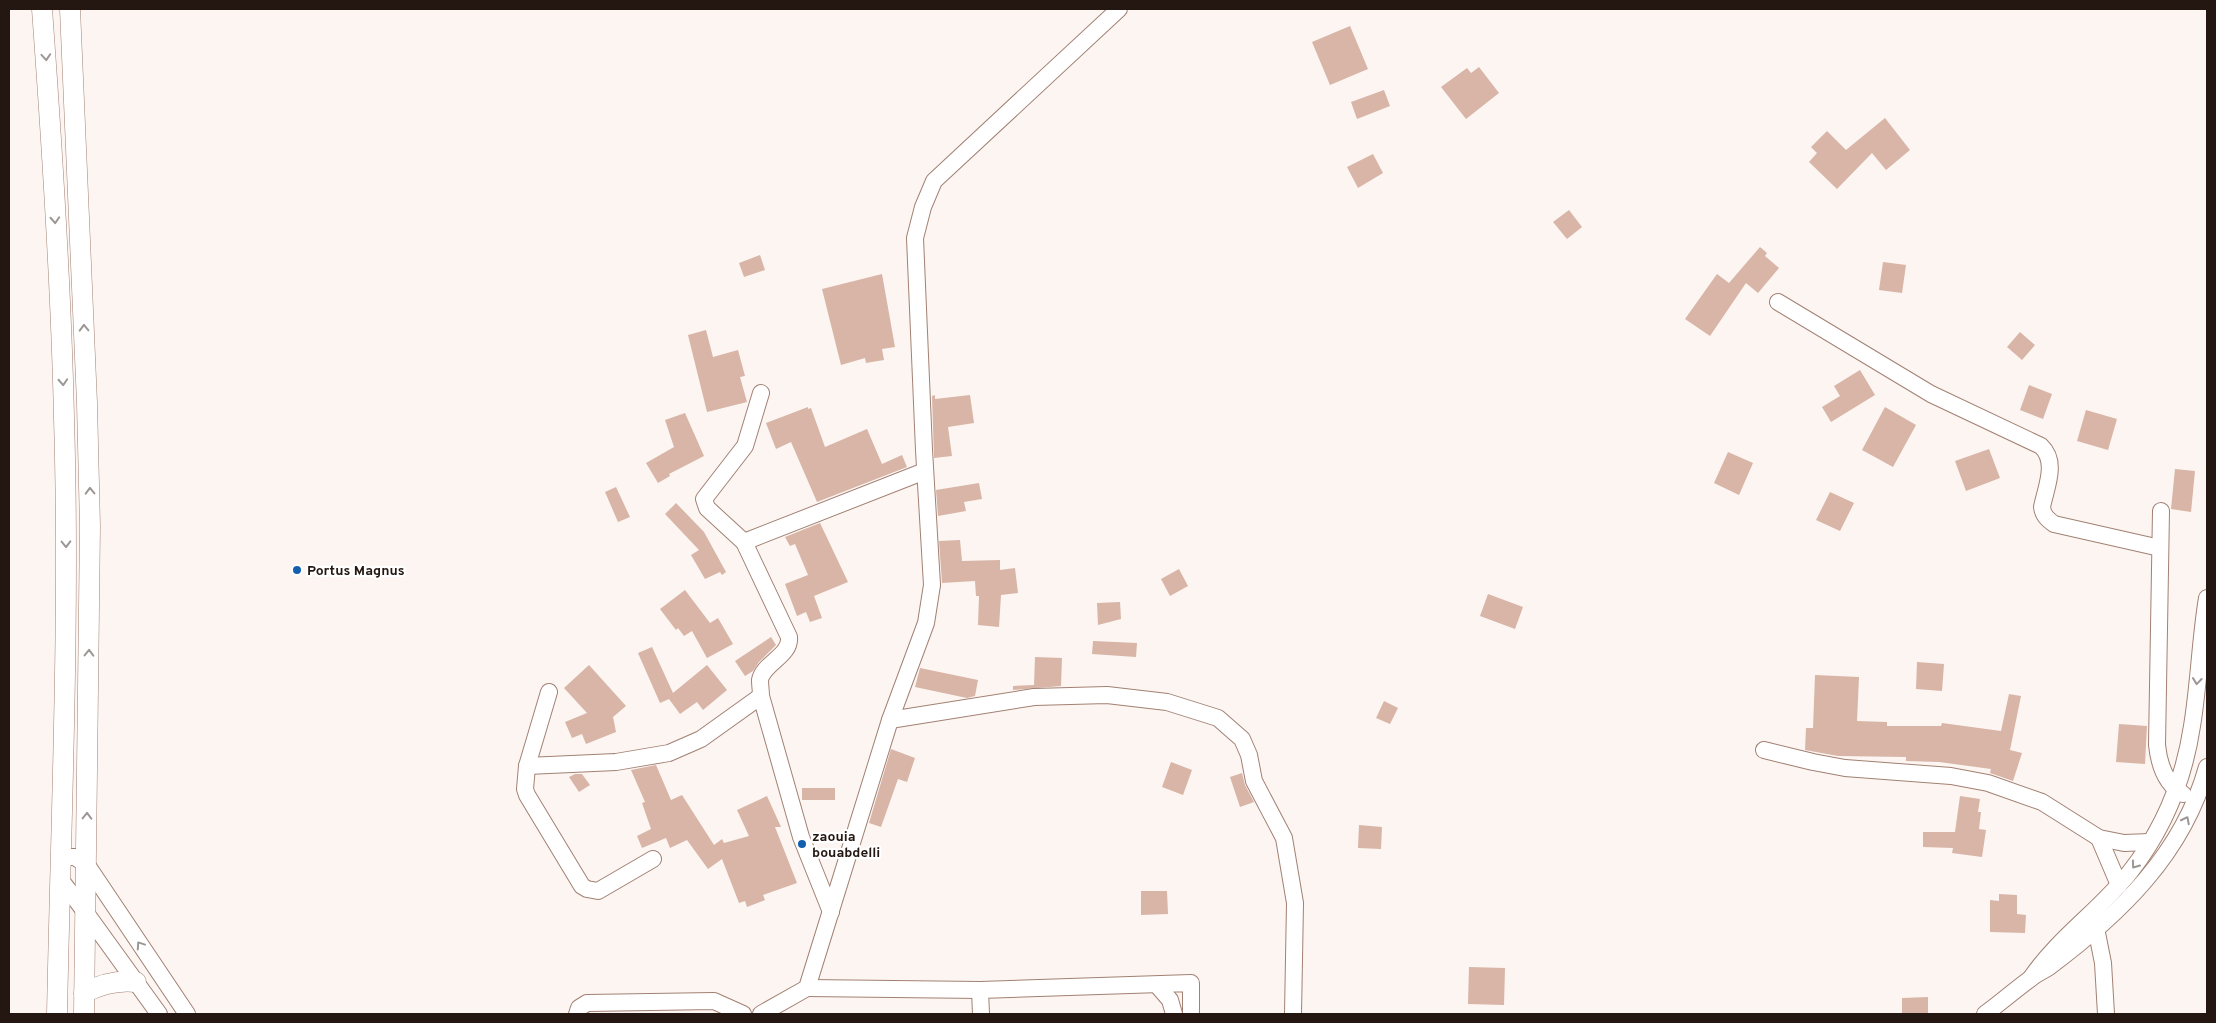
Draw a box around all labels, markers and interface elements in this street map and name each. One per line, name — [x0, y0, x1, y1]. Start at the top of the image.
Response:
one-way arrow — [40, 54, 51, 62]
one-way arrow — [50, 216, 61, 224]
one-way arrow — [79, 324, 89, 332]
one-way arrow — [57, 378, 68, 386]
one-way arrow — [84, 487, 95, 495]
one-way arrow — [61, 541, 71, 549]
place label: Portus Magnus — [307, 563, 405, 580]
marker: Portus Magnus — [291, 564, 303, 576]
one-way arrow — [84, 649, 94, 657]
one-way arrow — [2192, 677, 2203, 685]
one-way arrow — [82, 812, 92, 820]
one-way arrow — [2180, 817, 2190, 826]
place label: zaouia bouabdelli — [812, 829, 880, 862]
marker: zaouia bouabdelli — [796, 838, 808, 850]
one-way arrow — [2132, 859, 2141, 869]
one-way arrow — [137, 941, 146, 950]

